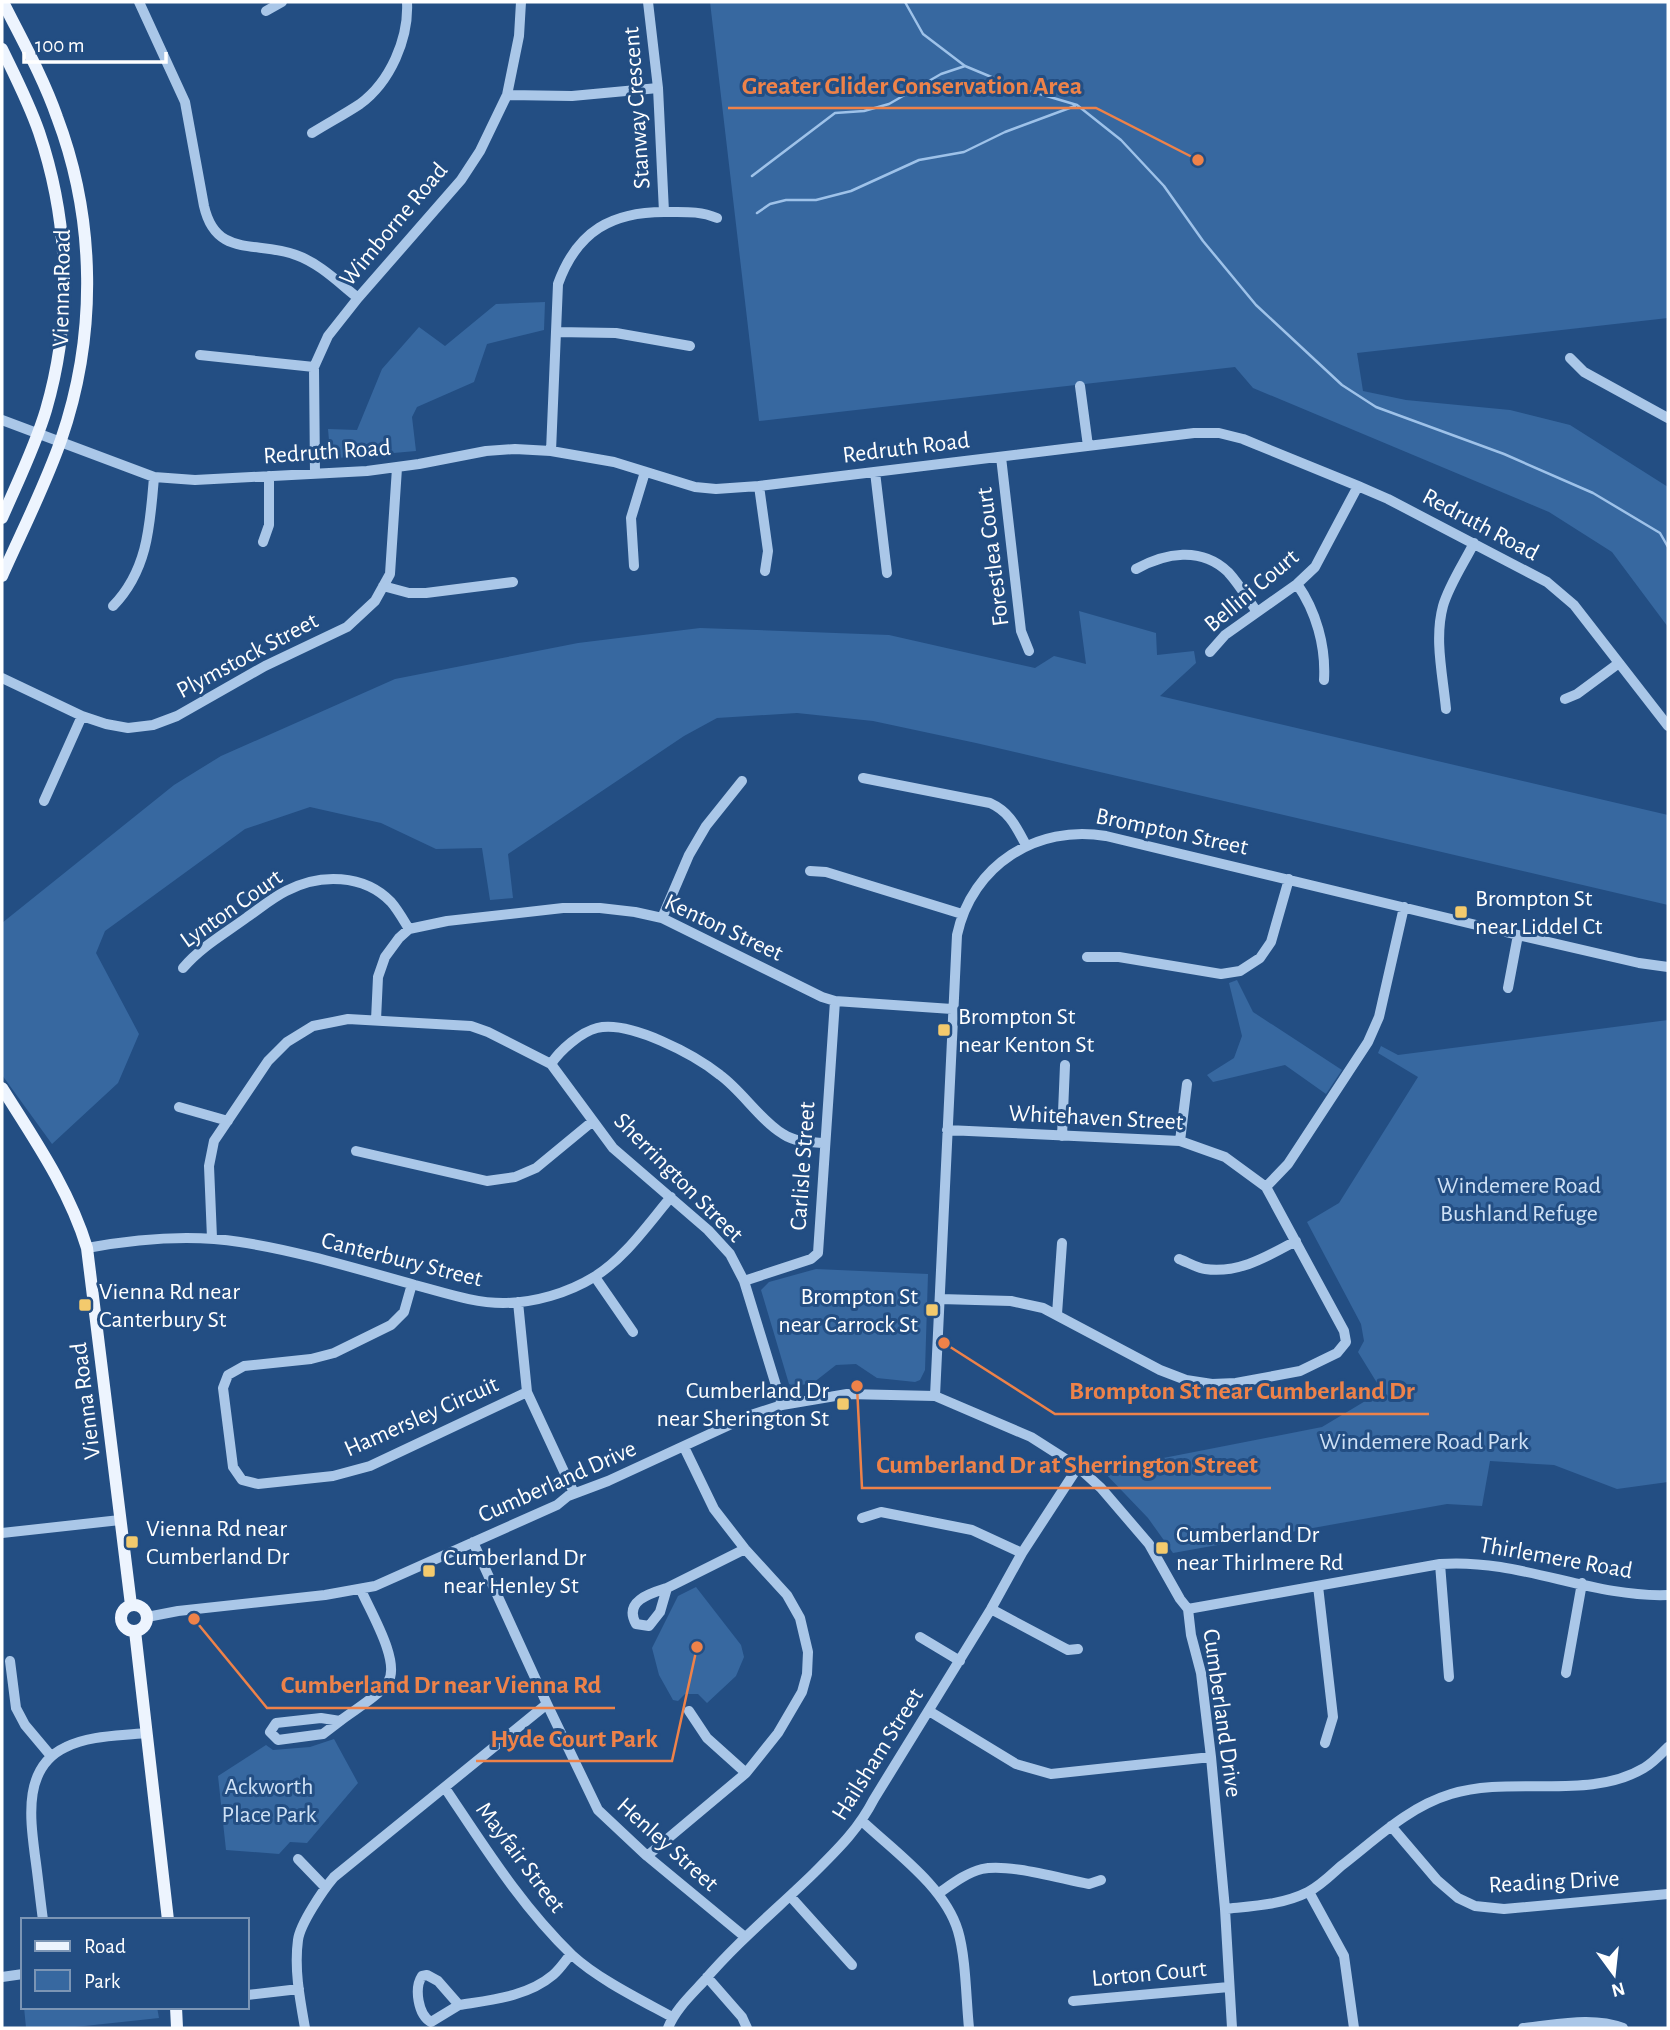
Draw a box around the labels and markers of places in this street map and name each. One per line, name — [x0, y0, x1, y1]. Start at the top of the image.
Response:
callout: Greater Glider Conservation Area — [728, 61, 1096, 108]
place label: Brompton St near Liddel Ct — [1475, 887, 1603, 939]
marker: Brompton St near Liddel Ct — [1453, 904, 1469, 920]
place label: Brompton St near Kenton St — [958, 1005, 1095, 1057]
marker: Brompton St near Kenton St — [936, 1022, 952, 1038]
place label: Vienna Rd near Canterbury St — [99, 1280, 240, 1332]
place label: Brompton St near Carrock St — [778, 1285, 918, 1337]
marker: Vienna Rd near Canterbury St — [77, 1297, 93, 1313]
marker: Brompton St near Carrock St — [924, 1302, 940, 1318]
callout: Brompton St near Cumberland Dr — [1055, 1367, 1429, 1414]
place label: Cumberland Dr near Sherington St — [657, 1379, 829, 1431]
marker: Cumberland Dr near Sherington St — [835, 1396, 851, 1412]
callout: Cumberland Dr at Sherrington Street — [862, 1441, 1271, 1488]
place label: Vienna Rd near Cumberland Dr — [146, 1517, 290, 1569]
place label: Cumberland Dr near Thirlmere Rd — [1176, 1523, 1343, 1575]
marker: Vienna Rd near Cumberland Dr — [124, 1534, 140, 1550]
marker: Cumberland Dr near Thirlmere Rd — [1154, 1540, 1170, 1556]
place label: Cumberland Dr near Henley St — [443, 1546, 587, 1598]
marker: Cumberland Dr near Henley St — [421, 1563, 437, 1579]
callout: Cumberland Dr near Vienna Rd — [267, 1661, 615, 1708]
callout: Hyde Court Park — [476, 1714, 672, 1761]

